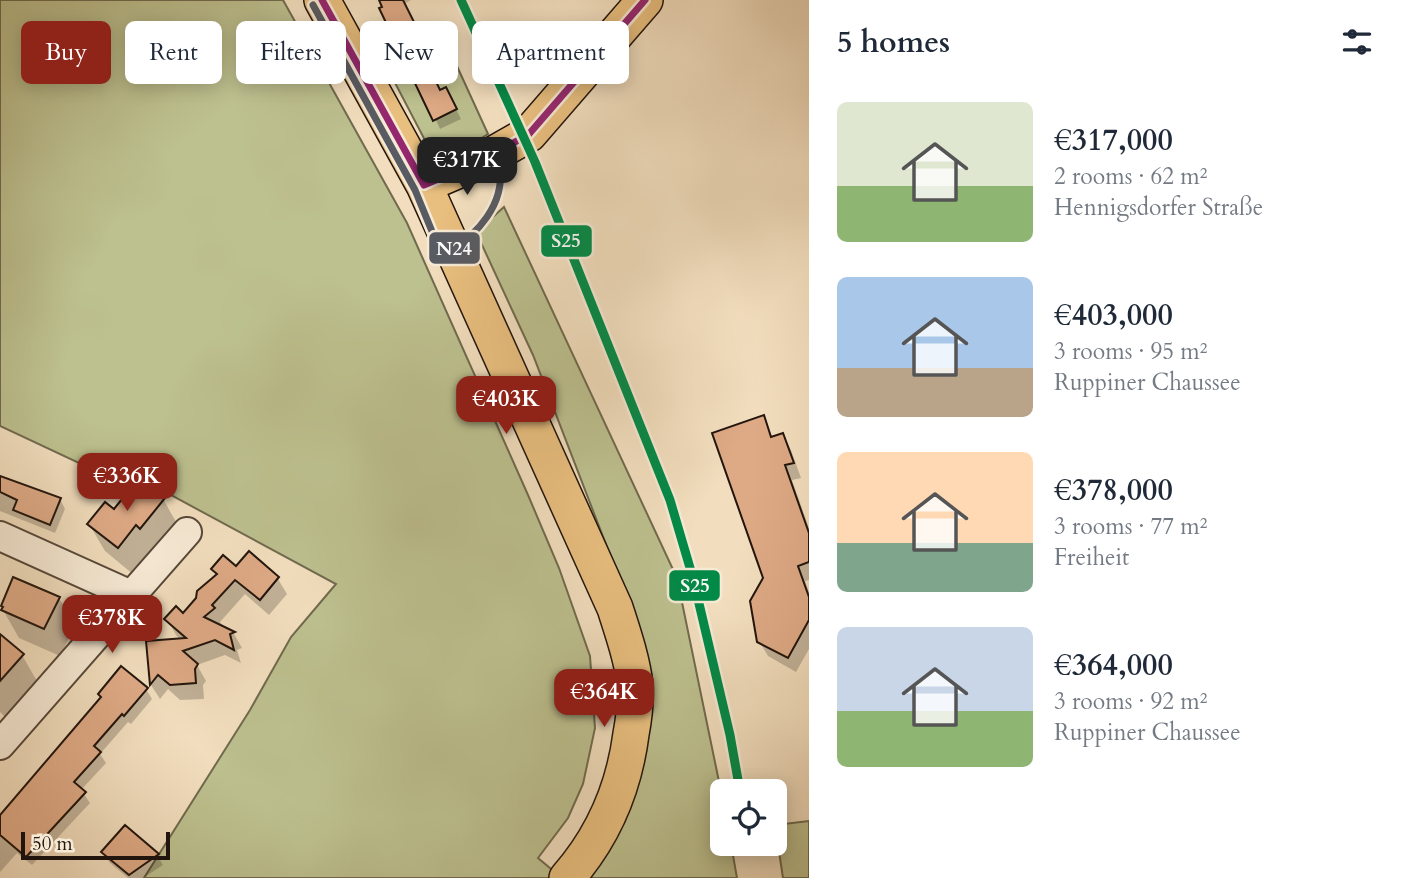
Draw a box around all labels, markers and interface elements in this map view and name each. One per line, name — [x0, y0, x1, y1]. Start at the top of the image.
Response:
chip: Buy — [21, 21, 111, 84]
chip: Rent — [125, 21, 222, 84]
chip: Filters — [236, 21, 346, 84]
chip: New — [360, 21, 458, 84]
chip: Apartment — [472, 21, 629, 84]
text: 5 homes — [837, 22, 950, 63]
icon: filters — [1338, 23, 1376, 61]
text: €317,000 — [1054, 120, 1173, 161]
icon: home — [893, 130, 977, 214]
pin: €317K — [418, 138, 516, 197]
text: €317K — [433, 144, 501, 175]
text: 2 rooms · 62 m² — [1054, 161, 1207, 192]
text: Hennigsdorfer Straße — [1054, 192, 1263, 223]
line badge: S25 — [540, 224, 593, 258]
text: S25 — [551, 228, 581, 254]
line badge: N24 — [428, 231, 481, 265]
text: N24 — [436, 236, 472, 262]
text: €403,000 — [1054, 295, 1173, 336]
icon: home — [893, 305, 977, 389]
text: 3 rooms · 95 m² — [1054, 336, 1207, 367]
text: Ruppiner Chaussee — [1054, 367, 1241, 398]
pin: €403K — [457, 376, 555, 436]
text: €403K — [472, 383, 540, 414]
pin: €336K — [78, 454, 176, 513]
text: €336K — [93, 460, 161, 491]
text: €378,000 — [1054, 470, 1173, 511]
icon: home — [893, 480, 977, 564]
text: 3 rooms · 77 m² — [1054, 511, 1207, 542]
text: Freiheit — [1054, 542, 1129, 573]
line badge: S25 — [668, 569, 721, 602]
text: S25 — [680, 573, 710, 599]
pin: €378K — [63, 596, 161, 655]
text: €378K — [78, 602, 146, 633]
text: €364,000 — [1054, 645, 1173, 686]
icon: home — [893, 655, 977, 739]
pin: €364K — [555, 670, 653, 729]
text: €364K — [570, 676, 638, 707]
text: 3 rooms · 92 m² — [1054, 686, 1207, 717]
text: Ruppiner Chaussee — [1054, 717, 1241, 748]
map controls — [710, 779, 787, 856]
button: locate — [710, 779, 787, 856]
scale bar — [21, 829, 170, 861]
text: 50 m — [32, 831, 73, 857]

